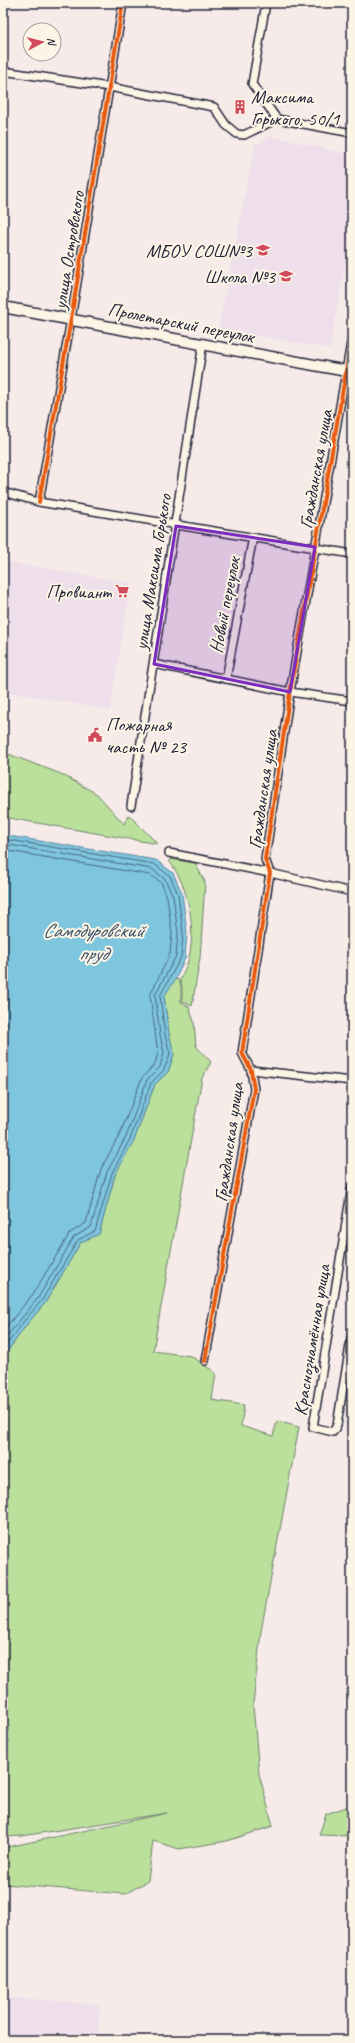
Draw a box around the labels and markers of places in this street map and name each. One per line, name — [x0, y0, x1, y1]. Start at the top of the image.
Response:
place label: Максима Горького, 50/1 — [251, 85, 341, 131]
building icon: Максима Горького, 50/1 — [232, 99, 248, 115]
place label: МБОУ СОШ№3 — [146, 239, 253, 263]
school or university icon: МБОУ СОШ№3 — [255, 242, 271, 258]
place label: Школа №3 — [204, 265, 276, 289]
school or university icon: Школа №3 — [278, 268, 294, 284]
place label: Провиант — [46, 580, 112, 604]
supermarket icon: Провиант — [114, 583, 130, 599]
place label: Пожарная часть № 23 — [106, 713, 187, 759]
public building icon: Пожарная часть № 23 — [87, 727, 103, 743]

